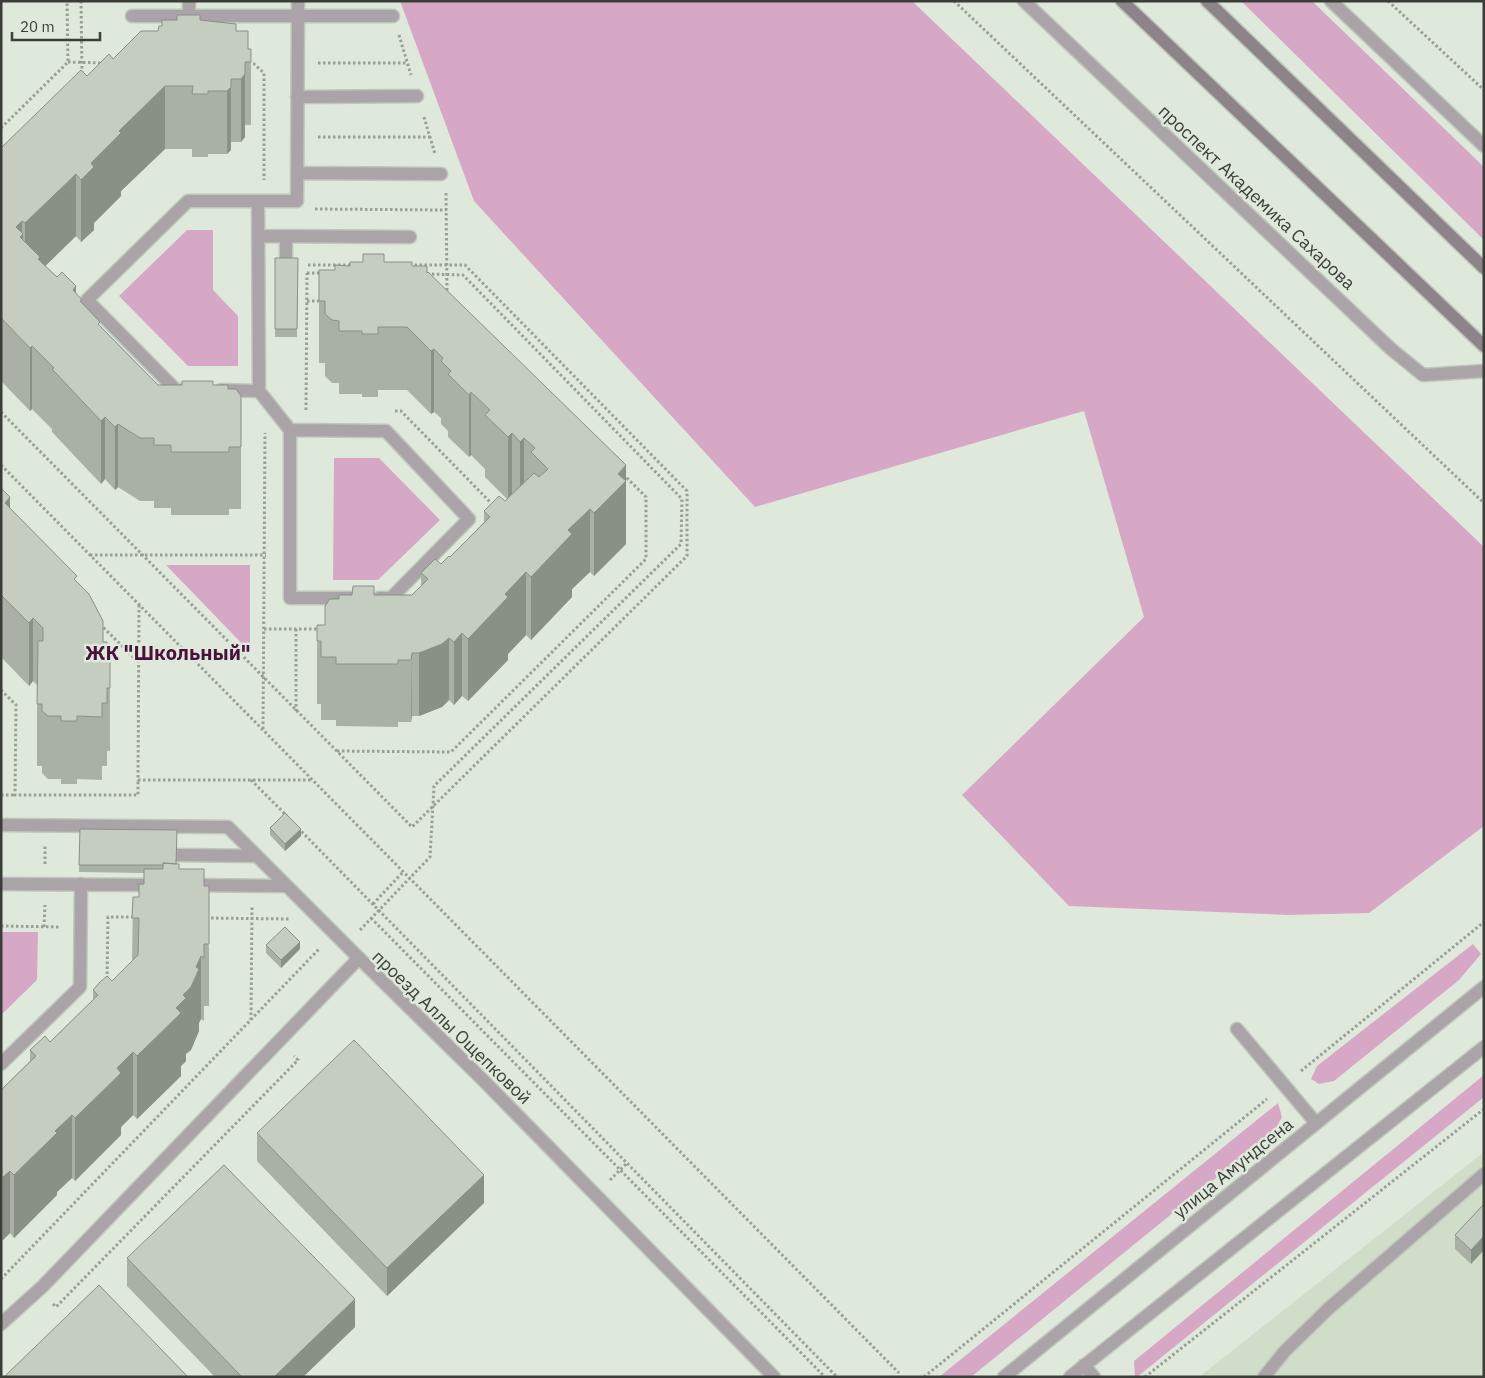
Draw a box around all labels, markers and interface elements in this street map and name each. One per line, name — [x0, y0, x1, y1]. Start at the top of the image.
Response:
scale bar — [12, 10, 100, 42]
text: 20 m — [20, 17, 55, 36]
street label: проспект Академика Сахарова — [1154, 100, 1361, 295]
district label: ЖК "Школьный" — [85, 639, 251, 666]
street label: проезд Аллы Ощепковой — [368, 945, 536, 1109]
street label: улица Амундсена — [1168, 1112, 1298, 1223]

